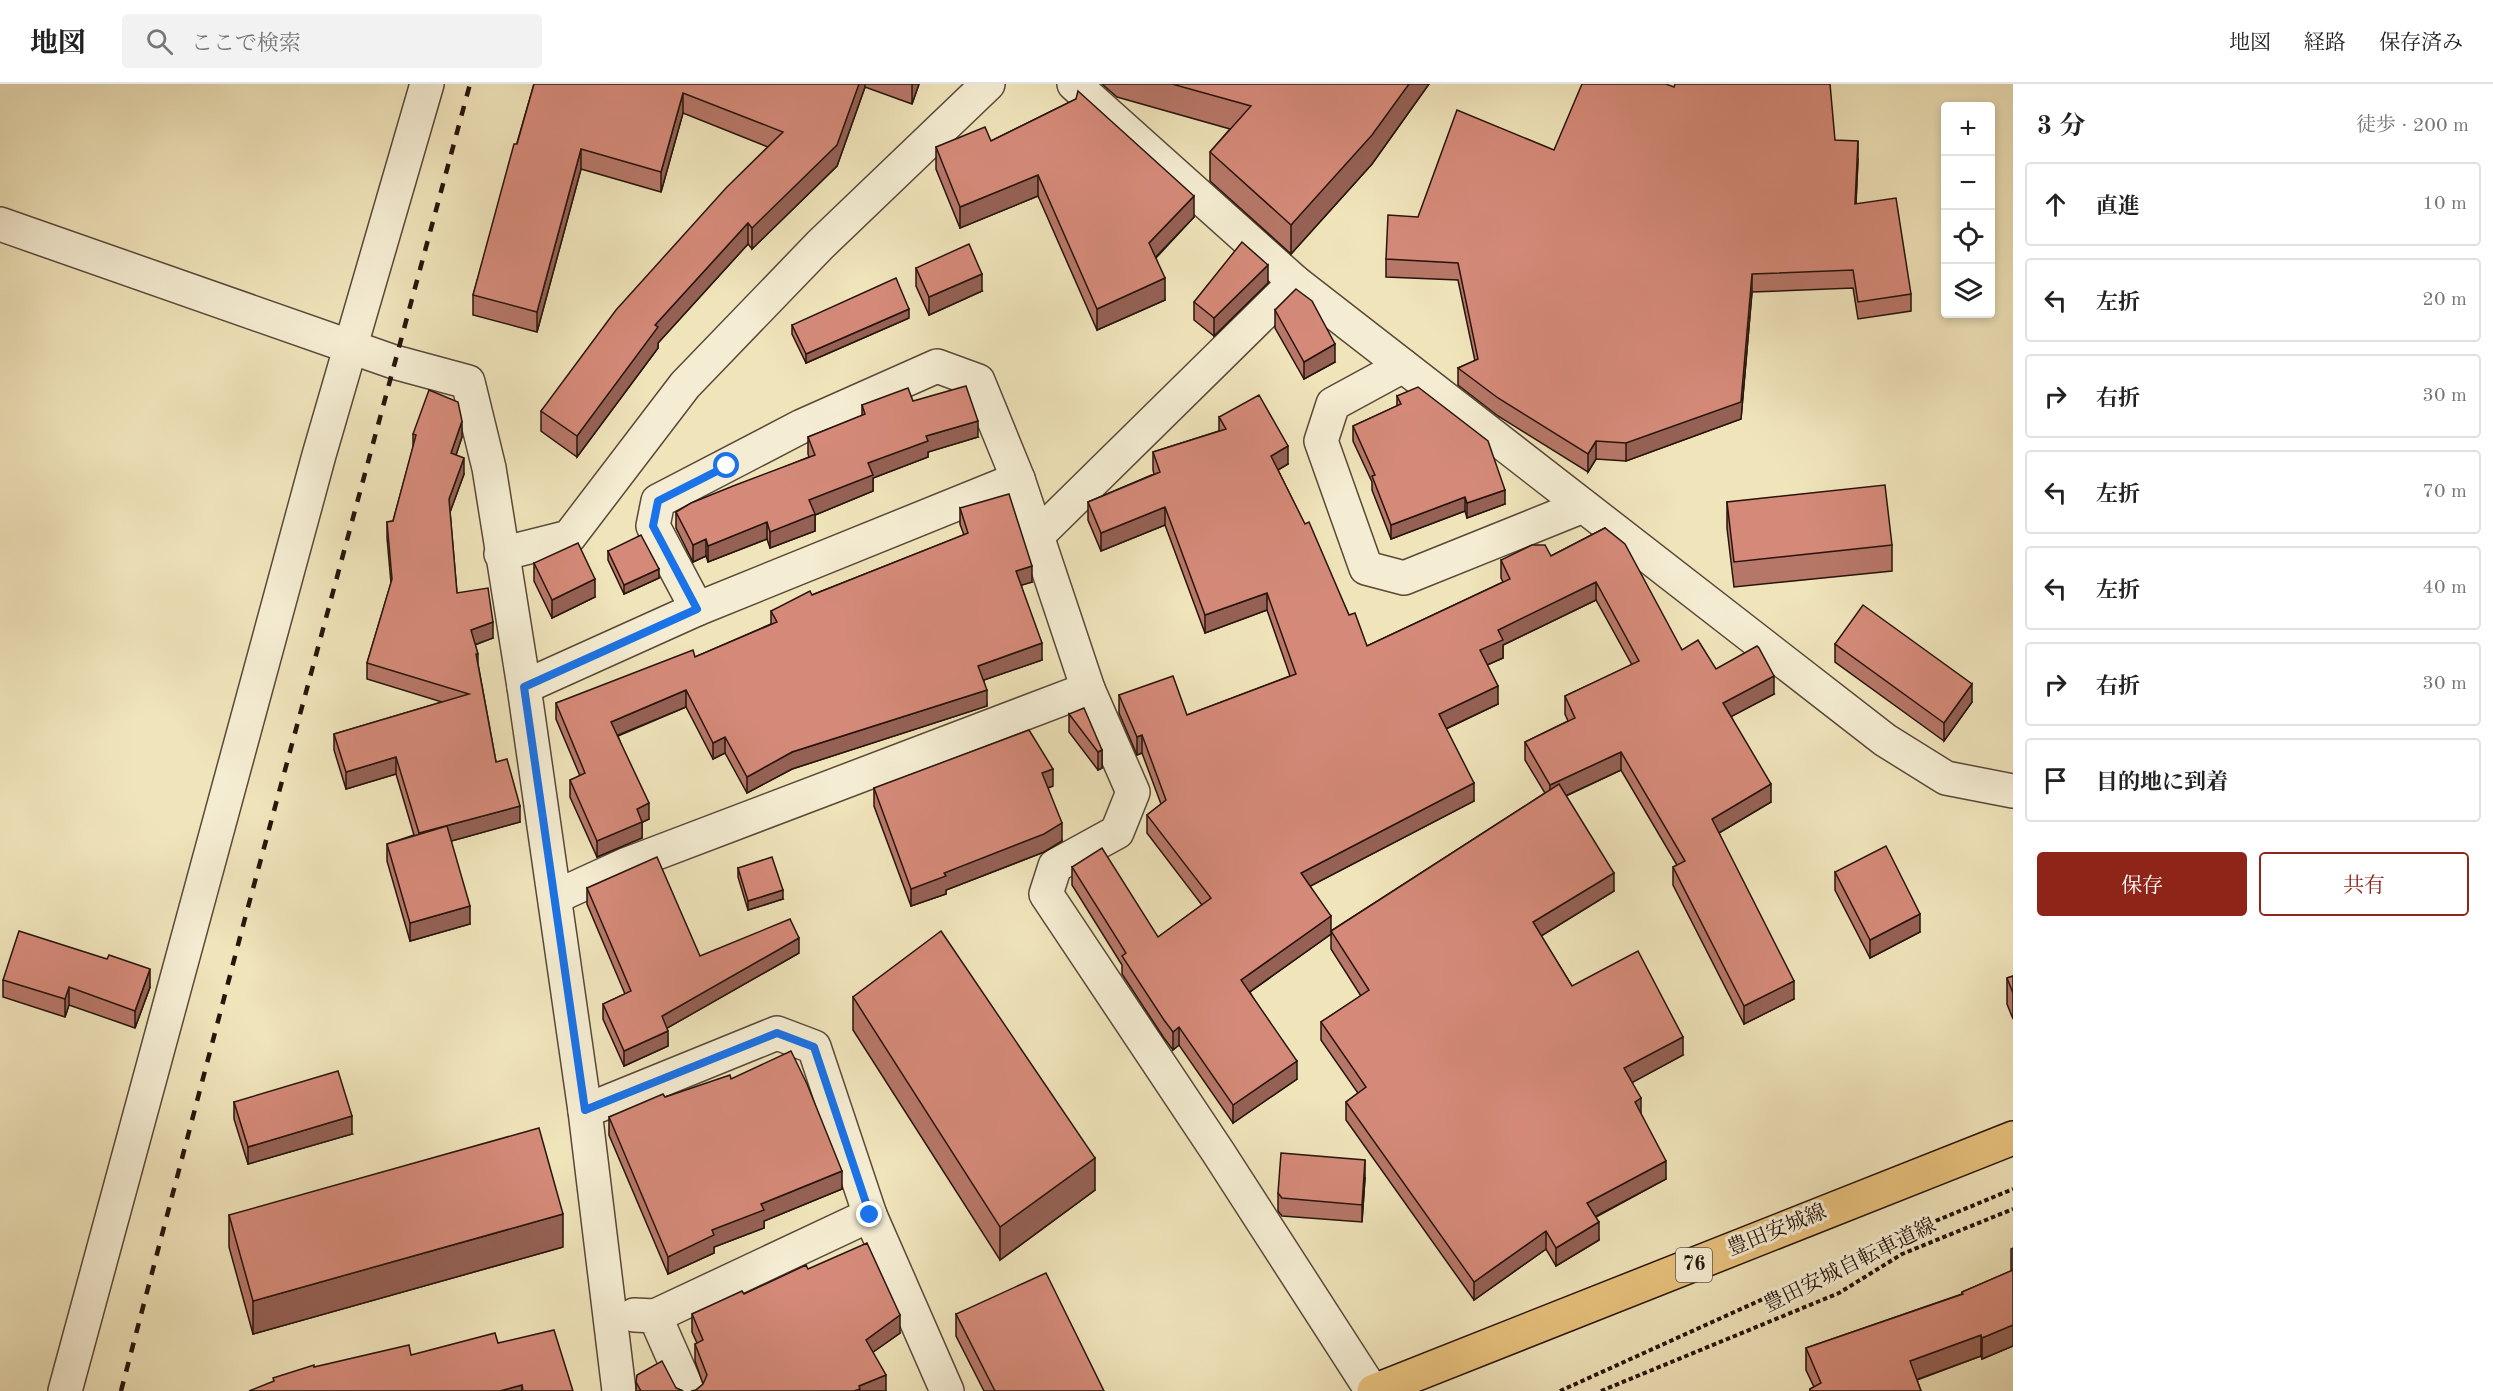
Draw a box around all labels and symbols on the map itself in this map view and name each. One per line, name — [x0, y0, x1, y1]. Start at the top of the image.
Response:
route start — [713, 452, 739, 478]
street label: 豊田安城線 — [1724, 1200, 1830, 1260]
route end — [856, 1201, 882, 1227]
street label: 豊田安城自転車道線 — [1760, 1213, 1940, 1317]
road number: 76 — [1676, 1248, 1712, 1282]

